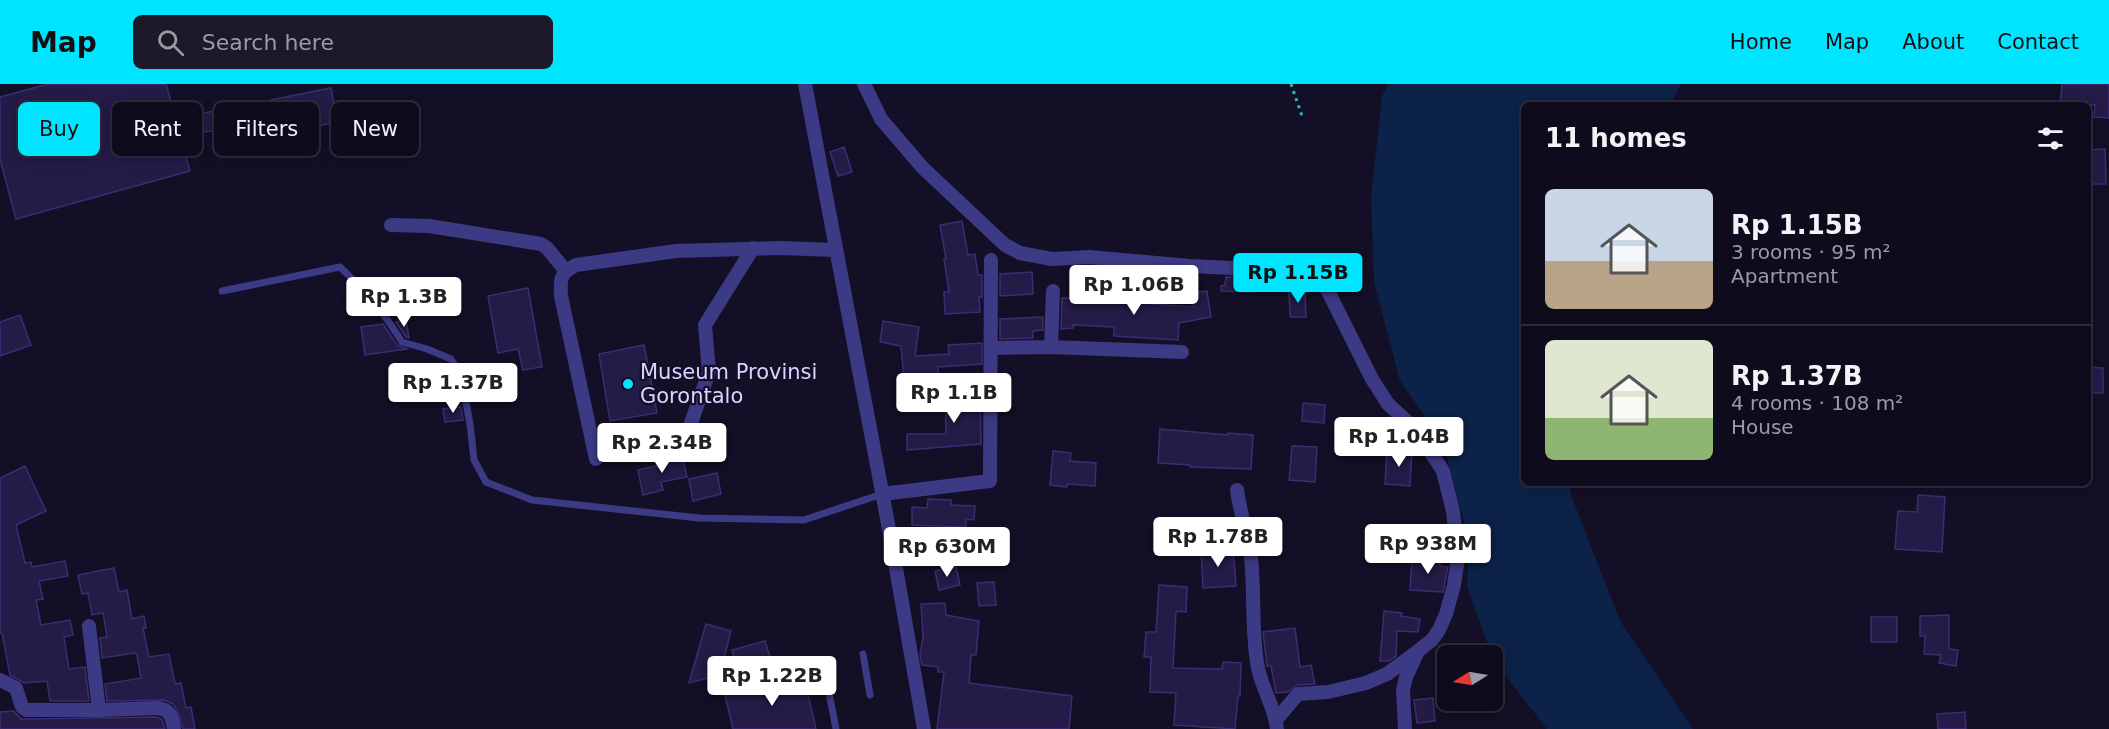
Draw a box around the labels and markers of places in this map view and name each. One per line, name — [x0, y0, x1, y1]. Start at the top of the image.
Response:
pin: Rp 1.15B — [1236, 253, 1360, 304]
pin: Rp 1.06B — [1072, 265, 1196, 316]
pin: Rp 1.3B — [349, 277, 459, 328]
place label: Museum Provinsi Gorontalo — [640, 360, 817, 408]
pin: Rp 1.37B — [391, 363, 515, 414]
pin: Rp 1.1B — [899, 373, 1009, 424]
marker: Museum Provinsi Gorontalo — [621, 377, 635, 391]
pin: Rp 1.04B — [1337, 417, 1461, 468]
pin: Rp 2.34B — [600, 423, 724, 474]
pin: Rp 1.78B — [1156, 517, 1280, 568]
pin: Rp 938M — [1373, 524, 1483, 575]
pin: Rp 630M — [892, 527, 1002, 578]
pin: Rp 1.22B — [710, 656, 834, 707]

